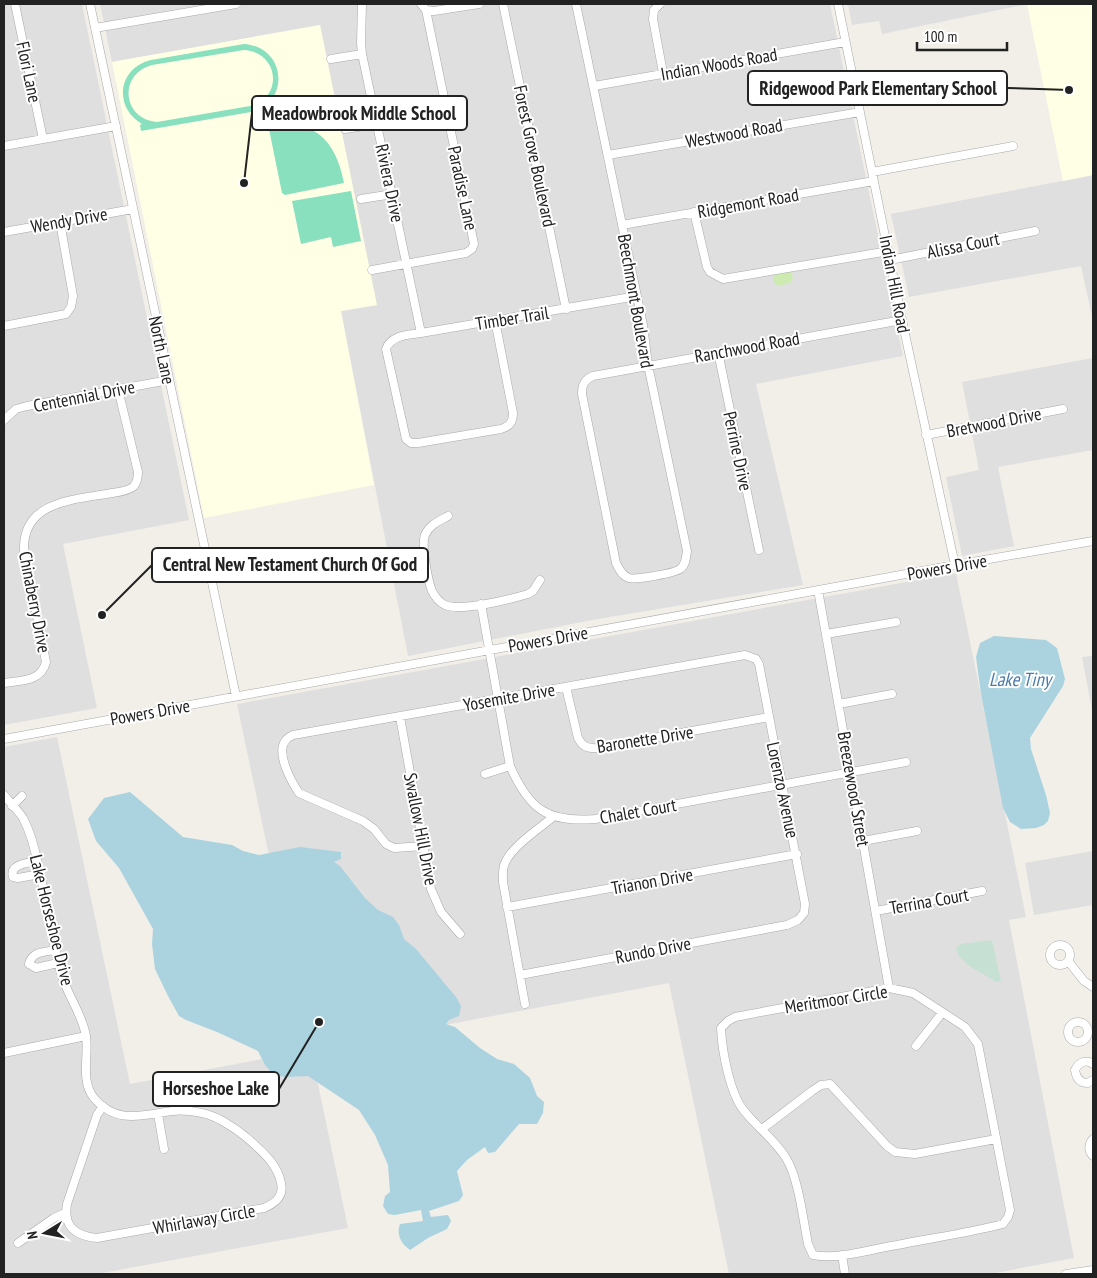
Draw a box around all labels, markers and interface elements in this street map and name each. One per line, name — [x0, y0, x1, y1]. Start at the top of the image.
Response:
scale bar — [917, 20, 1007, 52]
text: 100 m — [924, 27, 957, 46]
street label: Flori Lane — [11, 39, 47, 105]
street label: Indian Woods Road — [659, 42, 779, 86]
callout: Ridgewood Park Elementary School — [748, 71, 1007, 105]
text: Ridgewood Park Elementary School — [759, 76, 997, 100]
street label: Forest Grove Boulevard — [509, 83, 561, 229]
callout: Meadowbrook Middle School — [252, 96, 467, 130]
text: Meadowbrook Middle School — [262, 101, 457, 125]
street label: Westwood Road — [684, 113, 784, 153]
street label: Riviera Drive — [370, 142, 410, 224]
street label: Paradise Lane — [443, 144, 483, 232]
street label: Ridgemont Road — [696, 183, 800, 223]
street label: Wendy Drive — [29, 202, 109, 238]
street label: Alissa Court — [925, 227, 1001, 263]
street label: Beechmont Boulevard — [613, 232, 659, 370]
street label: Indian Hill Road — [874, 233, 916, 335]
street label: Timber Trail — [474, 301, 551, 335]
street label: North Lane — [144, 314, 180, 386]
street label: Ranchwood Road — [693, 326, 801, 368]
street label: Centennial Drive — [31, 375, 137, 417]
street label: Bretwood Drive — [945, 402, 1043, 442]
street label: Perrine Drive — [718, 409, 758, 493]
callout: Central New Testament Church Of God — [152, 548, 428, 582]
street label: Chinaberry Drive — [14, 549, 56, 655]
street label: Powers Drive — [905, 549, 989, 585]
text: Central New Testament Church Of God — [163, 552, 417, 576]
street label: Powers Drive — [506, 621, 590, 657]
water label: Lake Tiny — [989, 667, 1054, 691]
street label: Yosemite Drive — [461, 678, 557, 716]
street label: Powers Drive — [108, 694, 192, 730]
street label: Baronette Drive — [595, 720, 695, 758]
street label: Breezewood Street — [833, 730, 875, 848]
street label: Lorenzo Avenue — [762, 740, 804, 840]
street label: Swallow Hill Drive — [399, 771, 443, 887]
street label: Chalet Court — [598, 793, 678, 829]
street label: Lake Horseshoe Drive — [25, 852, 79, 988]
street label: Trianon Drive — [609, 862, 695, 900]
street label: Terrina Court — [888, 883, 970, 919]
street label: Rundo Drive — [613, 931, 693, 969]
street label: Meritmoor Circle — [783, 980, 889, 1018]
callout: Horseshoe Lake — [153, 1072, 279, 1106]
text: Horseshoe Lake — [163, 1076, 269, 1100]
street label: Whirlaway Circle — [151, 1199, 257, 1239]
north arrow — [20, 1208, 70, 1258]
text: N — [23, 1230, 42, 1241]

